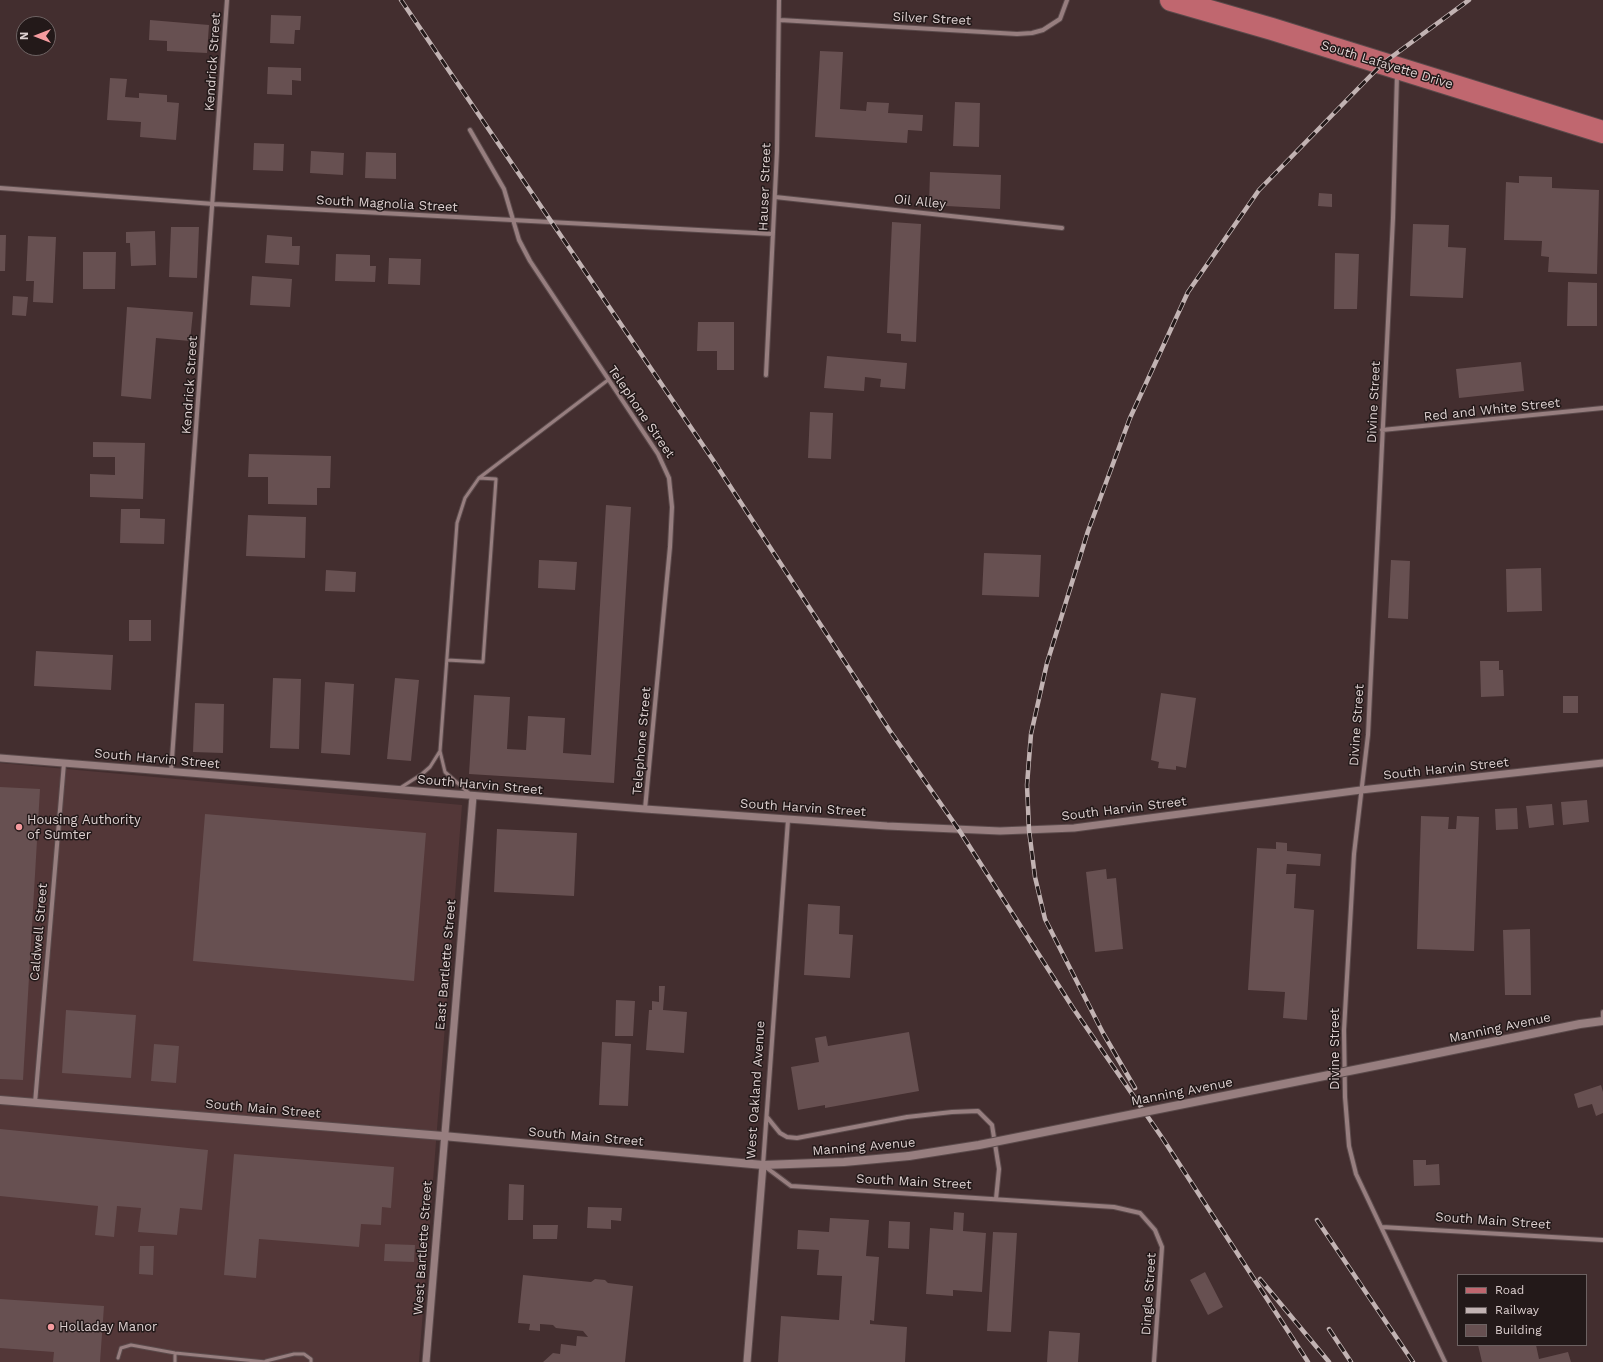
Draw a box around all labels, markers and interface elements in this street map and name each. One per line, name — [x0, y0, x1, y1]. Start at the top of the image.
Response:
street label: Silver Street — [892, 9, 972, 29]
street label: Kendrick Street — [202, 12, 224, 112]
north arrow — [16, 16, 56, 56]
text: N — [18, 32, 31, 40]
street label: South Lafayette Drive — [1319, 37, 1455, 93]
street label: Hauser Street — [756, 143, 774, 231]
street label: Oil Alley — [893, 192, 947, 212]
street label: South Magnolia Street — [316, 193, 458, 215]
street label: Kendrick Street — [179, 335, 201, 435]
street label: Divine Street — [1364, 361, 1384, 443]
street label: Telephone Street — [604, 363, 678, 461]
street label: Red and White Street — [1423, 395, 1561, 425]
street label: Divine Street — [1346, 684, 1368, 766]
street label: Telephone Street — [630, 686, 654, 796]
street label: South Harvin Street — [94, 746, 220, 772]
street label: South Harvin Street — [1383, 755, 1509, 783]
street label: South Harvin Street — [417, 772, 543, 798]
street label: South Harvin Street — [1061, 794, 1187, 824]
street label: South Harvin Street — [740, 796, 866, 820]
place label: Housing Authority of Sumter — [27, 812, 141, 843]
marker: Housing Authority of Sumter — [14, 822, 24, 832]
street label: Caldwell Street — [27, 882, 51, 982]
street label: East Bartlette Street — [433, 899, 459, 1031]
street label: Divine Street — [1327, 1008, 1343, 1090]
street label: Manning Avenue — [1448, 1010, 1552, 1046]
street label: West Oakland Avenue — [743, 1020, 769, 1160]
street label: Manning Avenue — [1130, 1074, 1234, 1110]
street label: South Main Street — [205, 1096, 321, 1122]
street label: South Main Street — [528, 1124, 644, 1150]
street label: Manning Avenue — [812, 1135, 916, 1159]
street label: South Main Street — [856, 1171, 972, 1193]
street label: West Bartlette Street — [411, 1180, 435, 1316]
street label: South Main Street — [1435, 1209, 1551, 1233]
street label: Dingle Street — [1138, 1252, 1160, 1336]
legend — [1457, 1274, 1587, 1346]
text: Road — [1495, 1283, 1524, 1297]
text: Railway — [1495, 1303, 1539, 1317]
place label: Holladay Manor — [59, 1319, 157, 1335]
marker: Holladay Manor — [46, 1322, 56, 1332]
text: Building — [1495, 1323, 1542, 1337]

